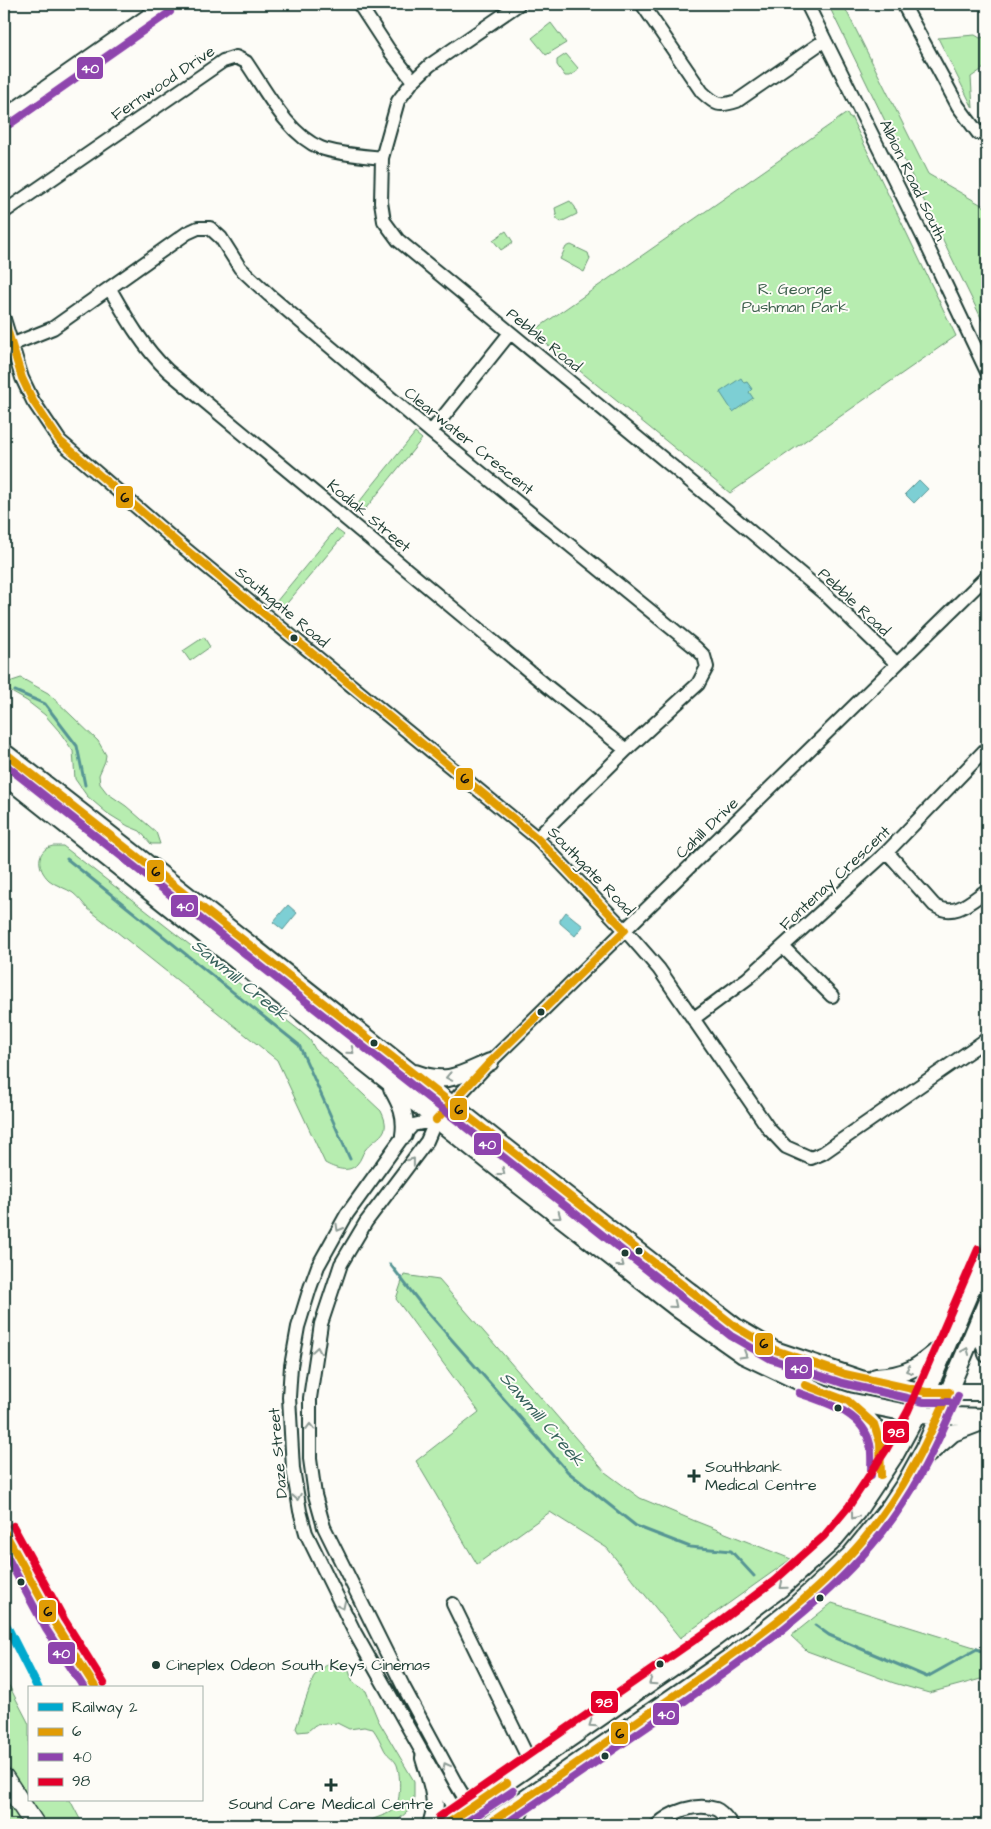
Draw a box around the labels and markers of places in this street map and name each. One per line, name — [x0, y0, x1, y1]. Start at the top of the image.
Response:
unlabelled marker — [289, 633, 299, 643]
unlabelled marker — [536, 1007, 546, 1017]
unlabelled marker — [369, 1038, 379, 1048]
unlabelled marker — [634, 1246, 644, 1256]
unlabelled marker — [620, 1248, 630, 1258]
unlabelled marker — [833, 1403, 843, 1413]
place label: Southbank Medical Centre — [705, 1456, 817, 1496]
marker: Southbank Medical Centre — [687, 1469, 701, 1483]
unlabelled marker — [16, 1577, 26, 1587]
unlabelled marker — [815, 1593, 825, 1603]
place label: Cineplex Odeon South Keys Cinemas — [166, 1654, 430, 1677]
marker: Cineplex Odeon South Keys Cinemas — [150, 1659, 162, 1671]
unlabelled marker — [655, 1659, 665, 1669]
unlabelled marker — [600, 1751, 610, 1761]
marker: Sound Care Medical Centre — [324, 1778, 338, 1792]
place label: Sound Care Medical Centre — [228, 1793, 434, 1815]

